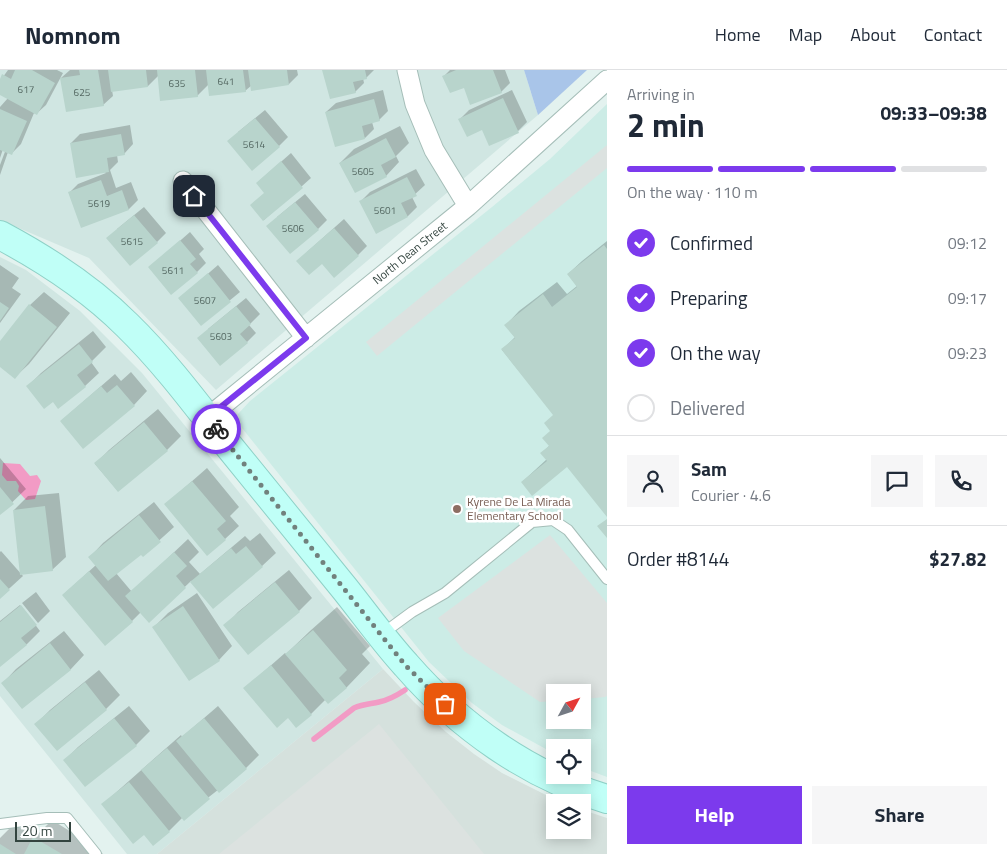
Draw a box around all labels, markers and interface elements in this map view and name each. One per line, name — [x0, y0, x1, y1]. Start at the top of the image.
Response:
text: Nomnom — [25, 17, 121, 53]
text: Home — [715, 21, 761, 48]
text: Map — [789, 21, 822, 48]
text: About — [850, 21, 896, 48]
text: Contact — [924, 21, 982, 48]
house number: 641 — [218, 74, 234, 89]
house number: 635 — [169, 76, 186, 91]
house number: 617 — [18, 82, 34, 97]
text: Arriving in — [627, 82, 695, 106]
house number: 625 — [74, 85, 91, 100]
text: 09:33–09:38 — [880, 98, 987, 127]
text: 2 min — [627, 101, 705, 149]
house number: 5614 — [243, 137, 266, 152]
house number: 5605 — [352, 164, 375, 179]
pin — [173, 175, 215, 217]
text: On the way · 110 m — [627, 180, 758, 204]
icon: home — [180, 182, 208, 210]
house number: 5619 — [88, 196, 111, 211]
house number: 5601 — [374, 203, 396, 218]
street label: North Dean Street — [368, 216, 452, 289]
house number: 5606 — [282, 221, 305, 236]
text: Confirmed — [670, 228, 753, 257]
icon: check — [627, 229, 655, 257]
text: 09:12 — [948, 231, 987, 255]
house number: 5615 — [121, 234, 144, 249]
house number: 5611 — [162, 263, 184, 278]
text: Preparing — [670, 283, 747, 312]
icon: check — [627, 284, 655, 312]
text: 09:17 — [948, 286, 987, 310]
house number: 5607 — [194, 293, 216, 308]
house number: 5603 — [210, 329, 232, 344]
text: On the way — [670, 338, 761, 367]
icon: check — [627, 339, 655, 367]
text: 09:23 — [948, 341, 987, 365]
text: Delivered — [670, 393, 745, 422]
courier — [191, 404, 241, 454]
icon: bike — [202, 415, 230, 443]
text: Sam — [691, 454, 727, 483]
button: person — [627, 455, 679, 507]
button: chat — [871, 455, 923, 507]
button: phone — [935, 455, 987, 507]
text: Courier · 4.6 — [691, 483, 771, 507]
place label: Kyrene De La Mirada Elementary School — [467, 492, 571, 525]
marker: Kyrene De La Mirada Elementary School — [451, 503, 463, 515]
text: Order #8144 — [627, 544, 729, 573]
text: $27.82 — [929, 544, 987, 573]
pin — [424, 683, 466, 725]
north arrow — [546, 684, 591, 729]
map controls — [546, 684, 591, 839]
icon: bag — [431, 690, 459, 718]
button: locate — [546, 739, 591, 784]
button: Help — [627, 786, 802, 844]
button: Share — [812, 786, 987, 844]
button: layers — [546, 794, 591, 839]
scale bar — [15, 819, 71, 842]
text: 20 m — [22, 820, 52, 841]

